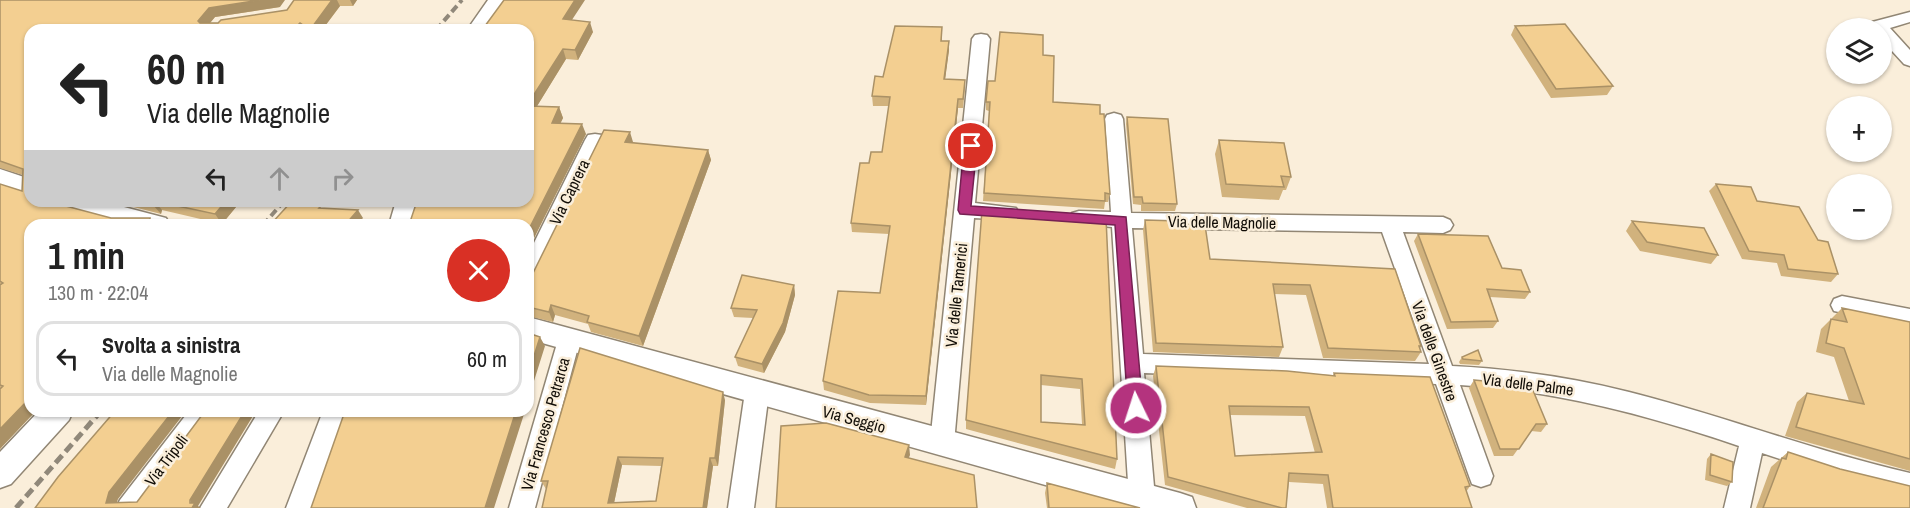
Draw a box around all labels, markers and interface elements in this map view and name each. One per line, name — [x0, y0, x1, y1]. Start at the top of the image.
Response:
map controls — [1826, 18, 1892, 240]
button: layers — [1826, 18, 1892, 84]
text: 60 m — [147, 41, 226, 97]
icon: left — [48, 48, 126, 126]
text: Via delle Magnolie — [147, 95, 330, 131]
button: + — [1826, 96, 1892, 162]
pin — [945, 120, 996, 171]
icon: arrive — [954, 129, 987, 162]
street label: Via Caprera — [544, 155, 595, 229]
icon: left — [200, 162, 233, 195]
icon: ahead — [263, 162, 296, 195]
icon: right — [326, 162, 359, 195]
button: − — [1826, 174, 1892, 240]
street label: Via delle Magnolie — [1168, 210, 1276, 234]
text: 1 min — [48, 232, 125, 280]
button: close — [447, 239, 510, 302]
street label: Via delle Tamerici — [940, 242, 972, 348]
text: 130 m · 22:04 — [48, 279, 148, 306]
street label: Via delle Ginestre — [1407, 298, 1463, 404]
text: Svolta a sinistra — [102, 330, 240, 360]
icon: left — [51, 342, 84, 375]
text: 60 m — [467, 344, 507, 374]
street label: Via Francesco Petrarca — [515, 354, 575, 493]
text: Via delle Magnolie — [102, 360, 238, 387]
street label: Via delle Palme — [1481, 367, 1575, 401]
position arrow — [1104, 376, 1168, 440]
street label: Via Seggio — [820, 400, 888, 438]
street label: Via Tripoli — [139, 430, 193, 490]

